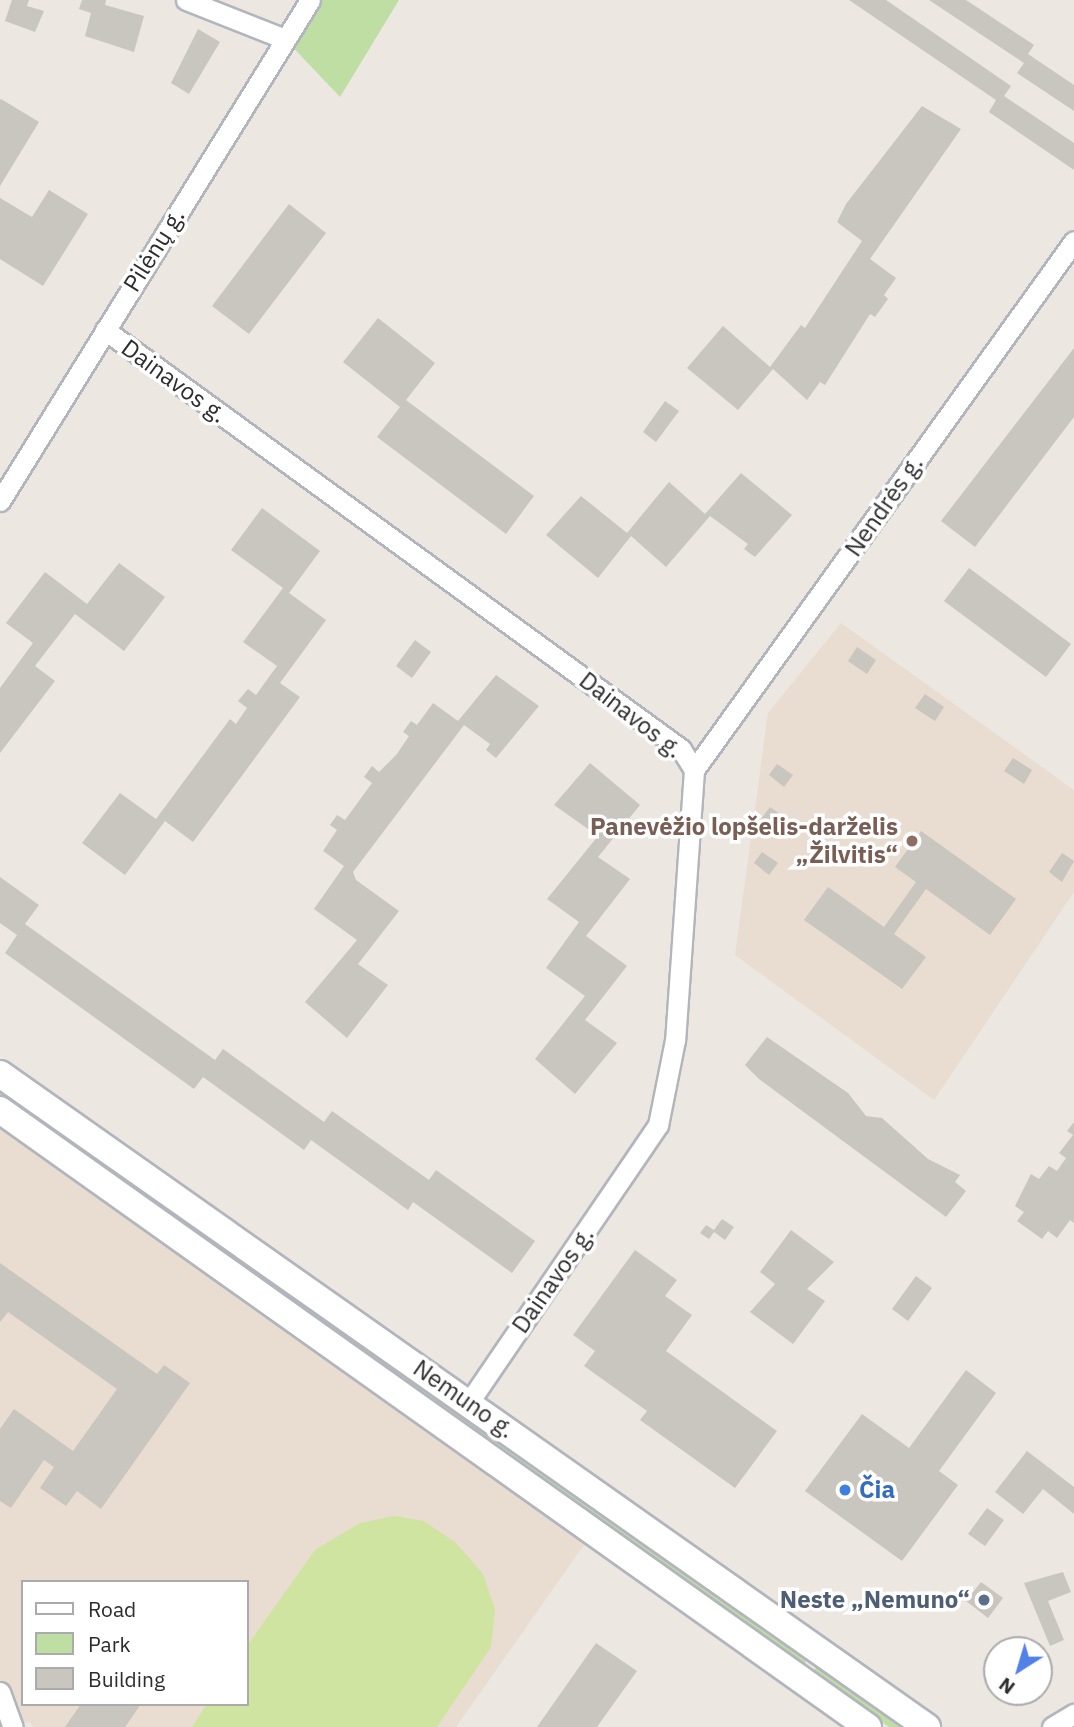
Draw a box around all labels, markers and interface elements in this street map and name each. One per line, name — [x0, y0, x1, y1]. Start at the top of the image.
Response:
street label: Pilėnų g. — [117, 203, 191, 297]
street label: Dainavos g. — [116, 333, 232, 429]
street label: Nendrės g. — [839, 450, 929, 562]
street label: Dainavos g. — [574, 666, 688, 764]
place label: Panevėžio lopšelis-darželis „Žilvitis“ — [590, 813, 898, 869]
marker: Panevėžio lopšelis-darželis „Žilvitis“ — [904, 833, 920, 849]
street label: Dainavos g. — [506, 1221, 600, 1339]
street label: Nemuno g. — [408, 1354, 520, 1444]
place label: Čia — [859, 1476, 895, 1504]
marker: Čia — [837, 1482, 853, 1498]
legend — [21, 1580, 248, 1706]
place label: Neste „Nemuno“ — [780, 1586, 970, 1614]
marker: Neste „Nemuno“ — [976, 1592, 992, 1608]
text: Road — [88, 1595, 136, 1623]
text: Park — [88, 1630, 131, 1658]
north arrow — [983, 1636, 1053, 1706]
text: Building — [88, 1665, 165, 1693]
text: N — [994, 1672, 1019, 1700]

